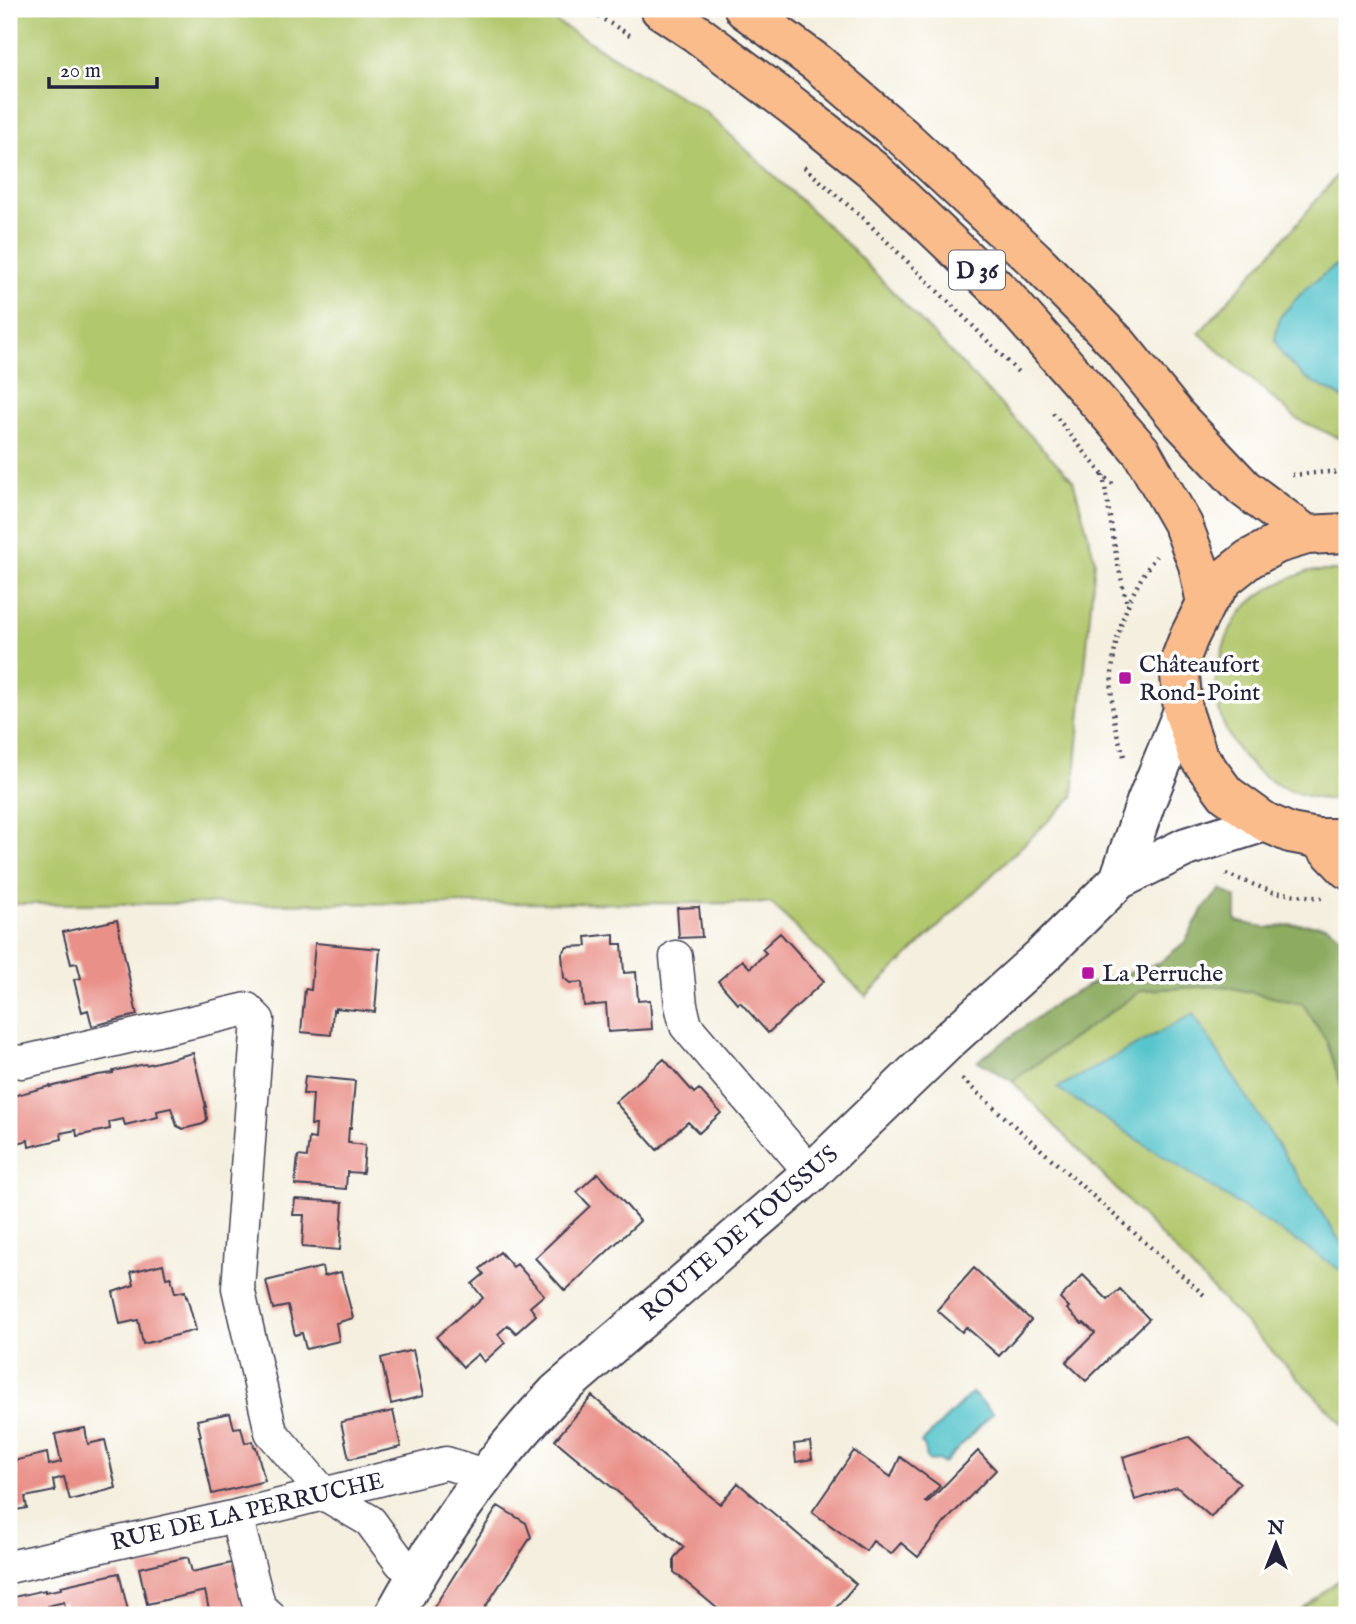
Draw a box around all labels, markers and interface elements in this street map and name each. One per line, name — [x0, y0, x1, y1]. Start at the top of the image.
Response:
scale bar — [49, 46, 158, 90]
text: 20 m — [60, 58, 101, 85]
road number: D 36 — [949, 250, 1005, 290]
place label: Châteaufort Rond-Point — [1139, 650, 1260, 709]
marker: Châteaufort Rond-Point — [1117, 670, 1133, 686]
place label: La Perruche — [1102, 959, 1223, 990]
marker: La Perruche — [1080, 965, 1096, 981]
street label: ROUTE DE TOUSSUS — [635, 1140, 845, 1329]
street label: RUE DE LA PERRUCHE — [108, 1466, 387, 1559]
north arrow — [1240, 1508, 1310, 1578]
text: N — [1267, 1517, 1285, 1541]

